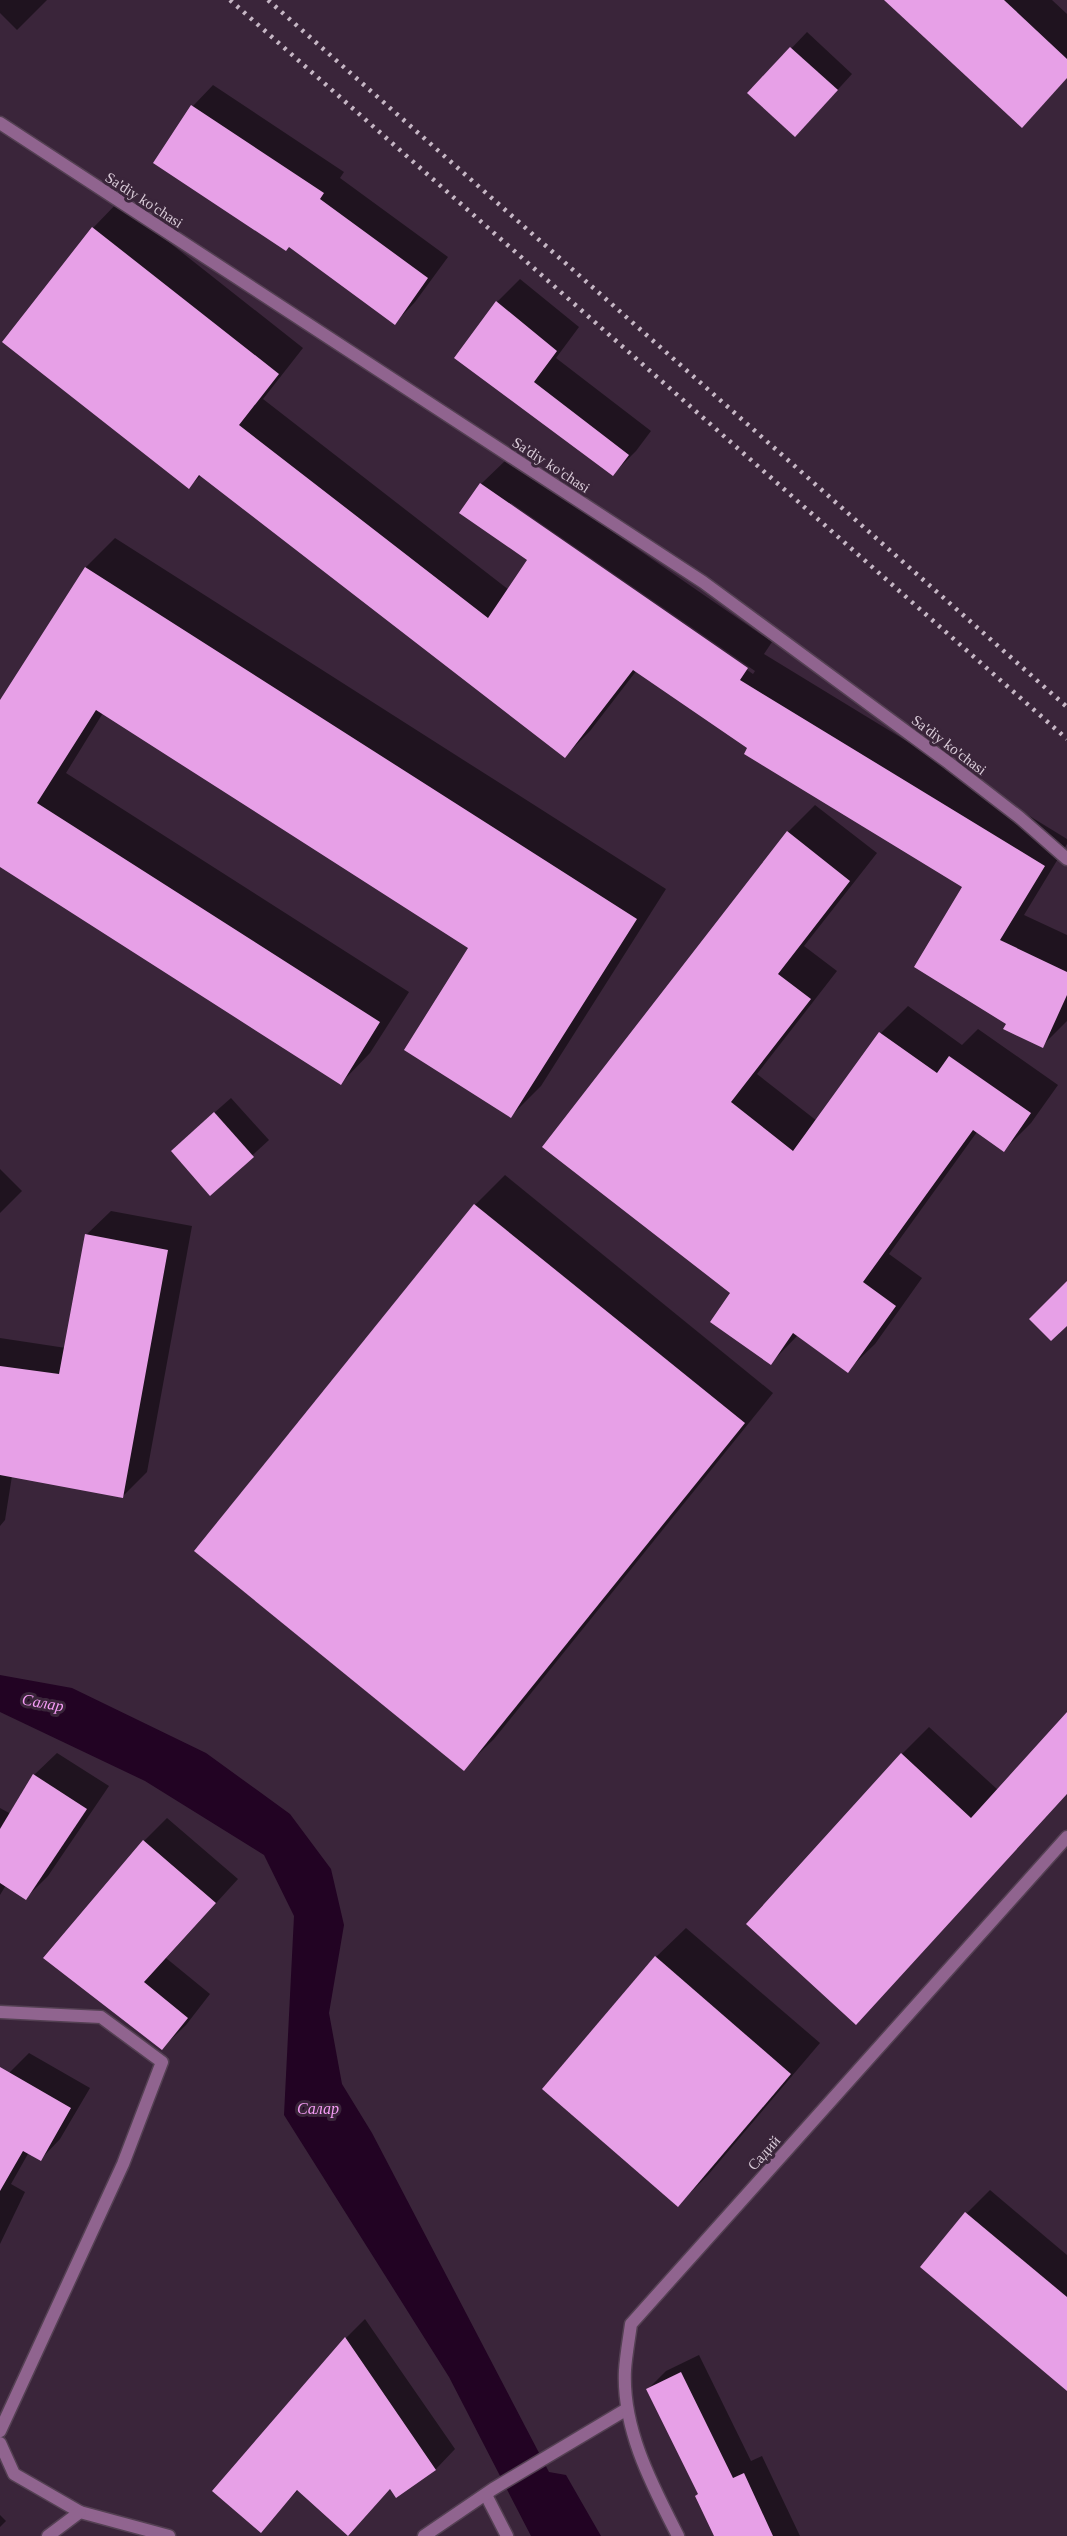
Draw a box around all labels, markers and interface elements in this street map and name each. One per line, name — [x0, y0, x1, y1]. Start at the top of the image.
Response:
street label: Sa'diy ko'chasi — [102, 169, 186, 231]
street label: Sa'diy ko'chasi — [509, 434, 593, 496]
street label: Sa'diy ko'chasi — [909, 712, 989, 778]
water label: Салар — [21, 1690, 65, 1715]
water label: Салар — [297, 2100, 339, 2118]
street label: Садий — [745, 2133, 783, 2173]

